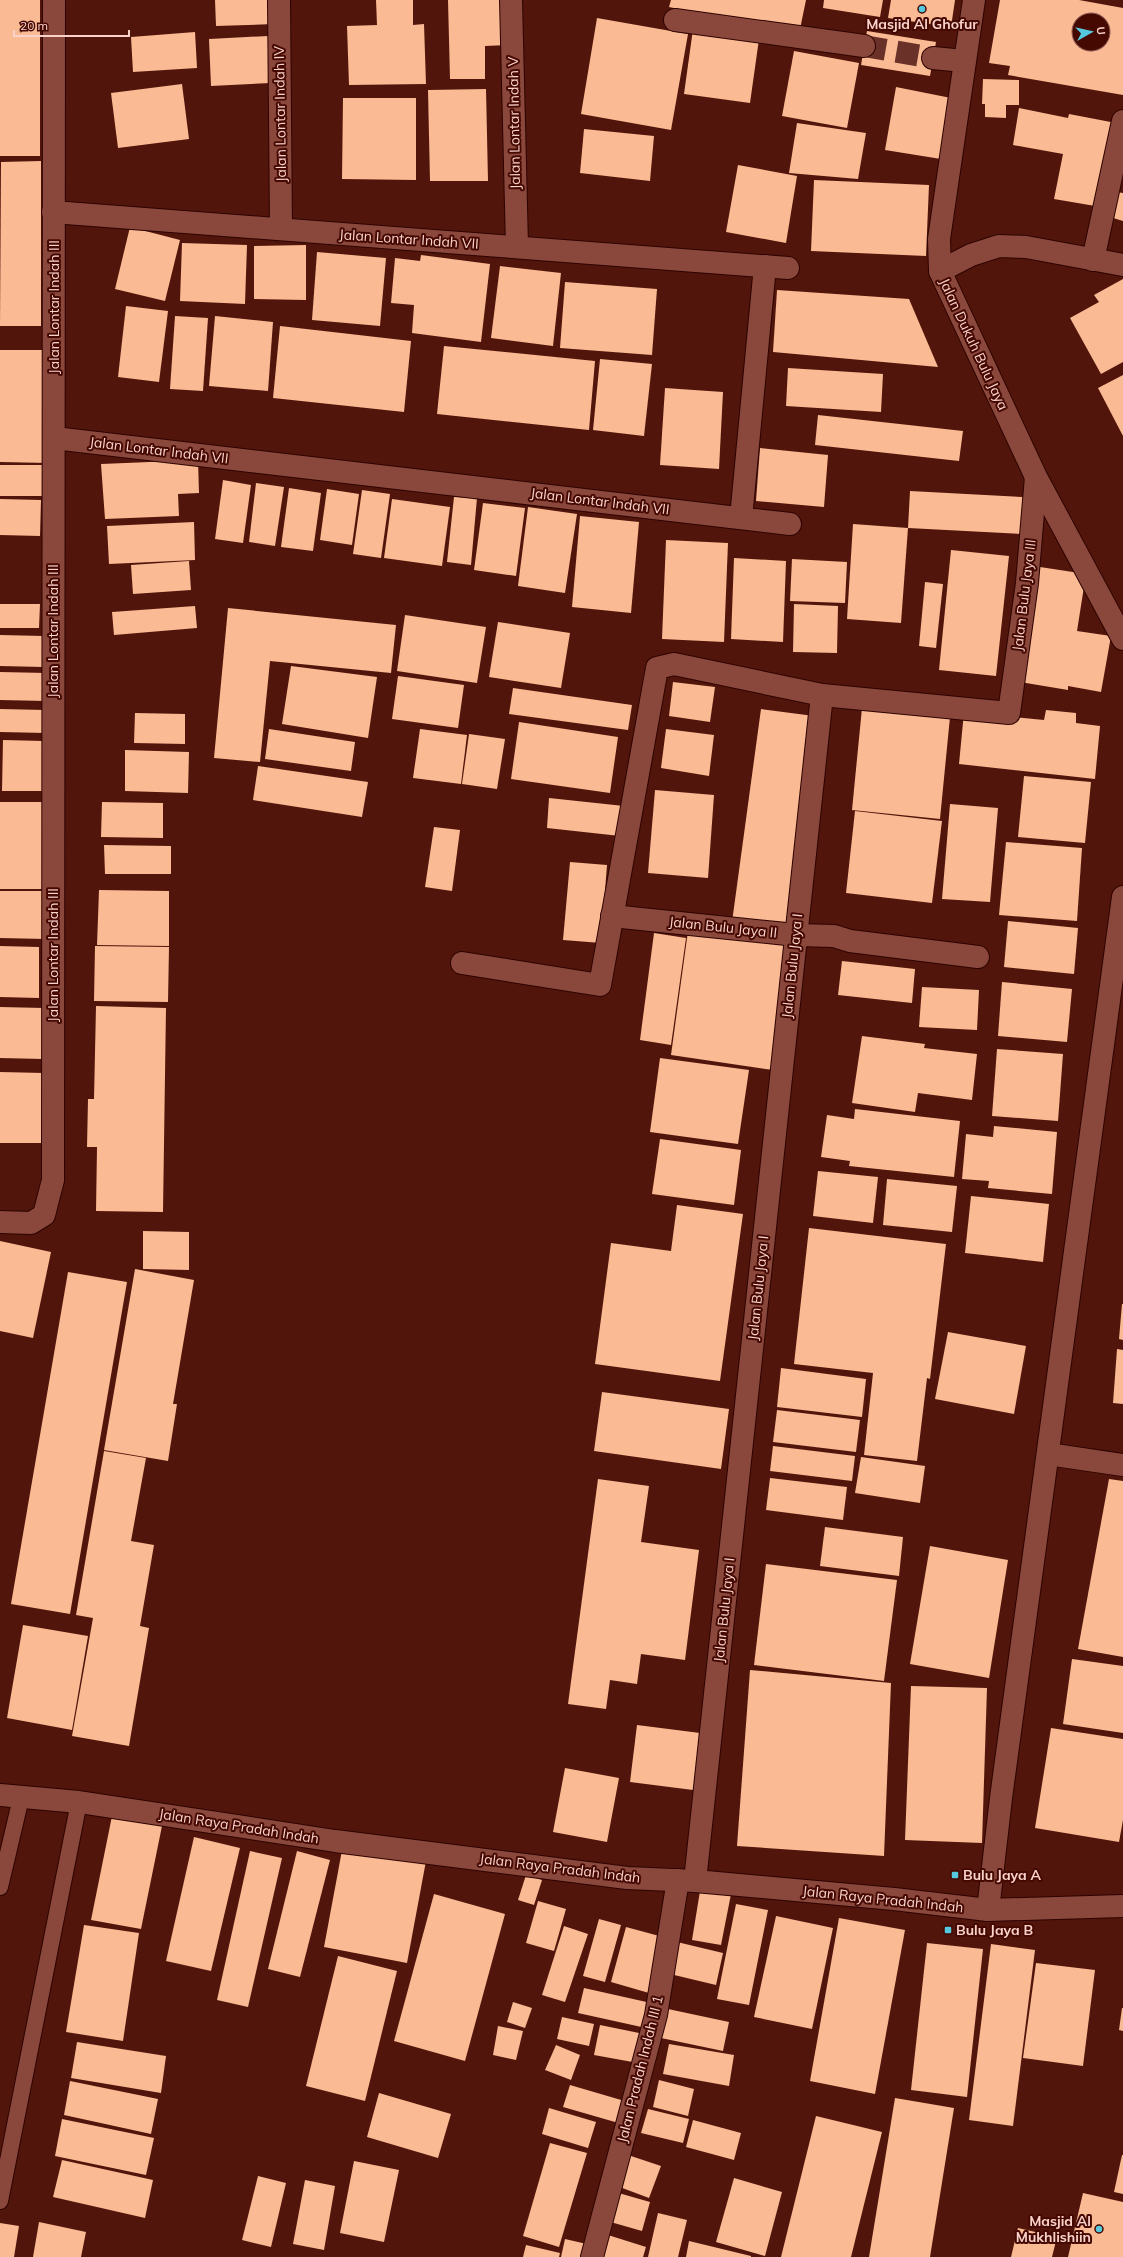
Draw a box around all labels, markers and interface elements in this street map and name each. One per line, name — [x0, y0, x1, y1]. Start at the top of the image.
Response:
marker: Masjid Al Ghofur — [917, 4, 927, 14]
scale bar — [14, 12, 129, 38]
north arrow — [1071, 12, 1111, 52]
place label: Masjid Al Ghofur — [866, 15, 978, 33]
text: 20 m — [20, 18, 48, 33]
text: U — [1093, 26, 1108, 36]
street label: Jalan Lontar Indah IV — [270, 45, 290, 182]
street label: Jalan Lontar Indah V — [504, 56, 524, 189]
street label: Jalan Lontar Indah VII — [339, 225, 479, 253]
street label: Jalan Lontar Indah III — [45, 240, 63, 374]
street label: Jalan Dukuh Bulu Jaya — [936, 275, 1012, 413]
street label: Jalan Lontar Indah VII — [88, 433, 230, 467]
street label: Jalan Lontar Indah VII — [529, 484, 671, 518]
street label: Jalan Bulu Jaya III — [1008, 538, 1040, 652]
street label: Jalan Lontar Indah III — [44, 564, 62, 698]
street label: Jalan Lontar Indah III — [44, 888, 62, 1022]
street label: Jalan Bulu Jaya II — [668, 912, 778, 942]
street label: Jalan Bulu Jaya I — [778, 913, 806, 1019]
street label: Jalan Bulu Jaya I — [744, 1235, 772, 1341]
street label: Jalan Bulu Jaya I — [710, 1557, 738, 1663]
street label: Jalan Raya Pradah Indah — [158, 1804, 320, 1848]
street label: Jalan Raya Pradah Indah — [479, 1849, 641, 1887]
place label: Bulu Jaya A — [963, 1866, 1041, 1884]
marker: Bulu Jaya A — [950, 1870, 960, 1880]
street label: Jalan Raya Pradah Indah — [802, 1882, 964, 1916]
place label: Bulu Jaya B — [956, 1921, 1033, 1939]
marker: Bulu Jaya B — [943, 1925, 953, 1935]
street label: Jalan Pradah Indah III 1 — [613, 1994, 667, 2144]
place label: Masjid Al Mukhlishiin — [1016, 2212, 1091, 2246]
marker: Masjid Al Mukhlishiin — [1094, 2224, 1104, 2234]

